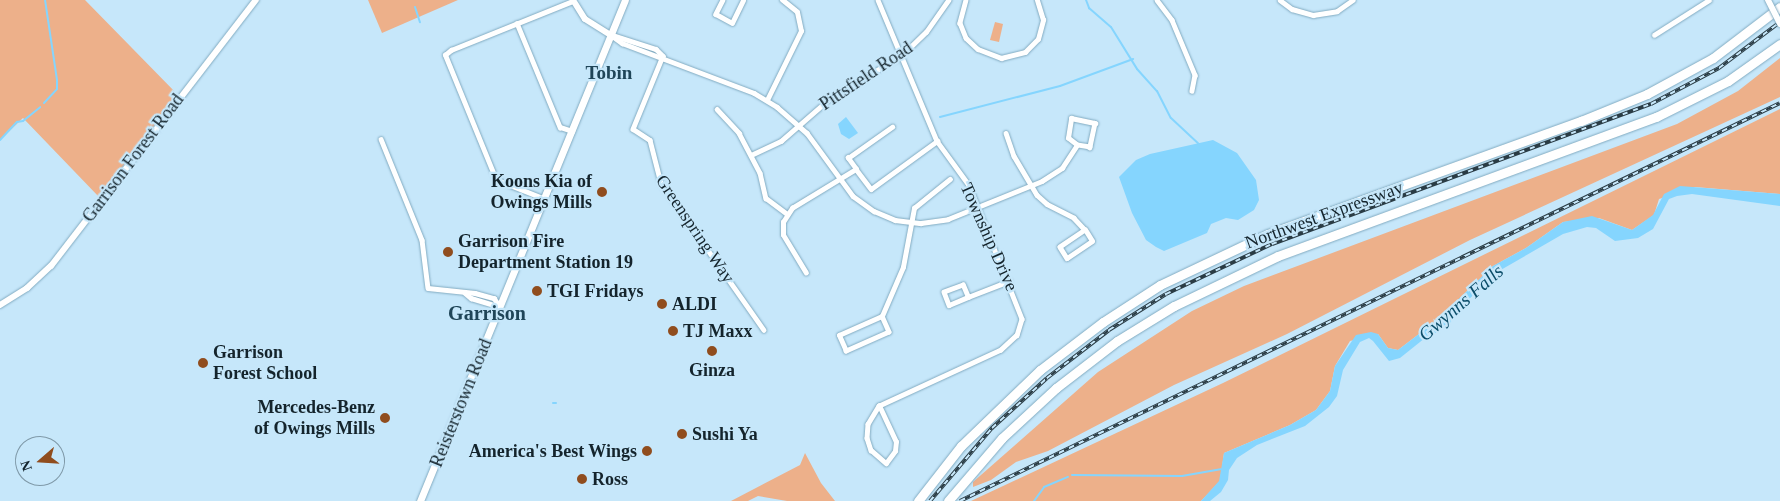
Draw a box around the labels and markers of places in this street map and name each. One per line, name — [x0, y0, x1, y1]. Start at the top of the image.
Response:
place label: Koons Kia of Owings Mills — [490, 171, 592, 213]
marker: Koons Kia of Owings Mills — [596, 186, 608, 198]
place label: Garrison Fire Department Station 19 — [458, 231, 633, 274]
marker: Garrison Fire Department Station 19 — [442, 246, 454, 258]
place label: TGI Fridays — [547, 280, 644, 302]
marker: TGI Fridays — [531, 285, 543, 297]
place label: ALDI — [672, 293, 717, 315]
marker: ALDI — [656, 298, 668, 310]
place label: TJ Maxx — [683, 320, 752, 342]
marker: TJ Maxx — [667, 325, 679, 337]
place label: Garrison Forest School — [213, 342, 317, 384]
marker: Ginza — [706, 345, 718, 357]
marker: Garrison Forest School — [197, 357, 209, 369]
place label: Ginza — [689, 359, 735, 381]
place label: Mercedes-Benz of Owings Mills — [254, 397, 375, 439]
marker: Mercedes-Benz of Owings Mills — [379, 412, 391, 424]
place label: Sushi Ya — [692, 423, 759, 445]
marker: Sushi Ya — [676, 428, 688, 440]
place label: America's Best Wings — [468, 440, 637, 462]
marker: America's Best Wings — [641, 445, 653, 457]
place label: Ross — [592, 468, 628, 490]
marker: Ross — [576, 473, 588, 485]

